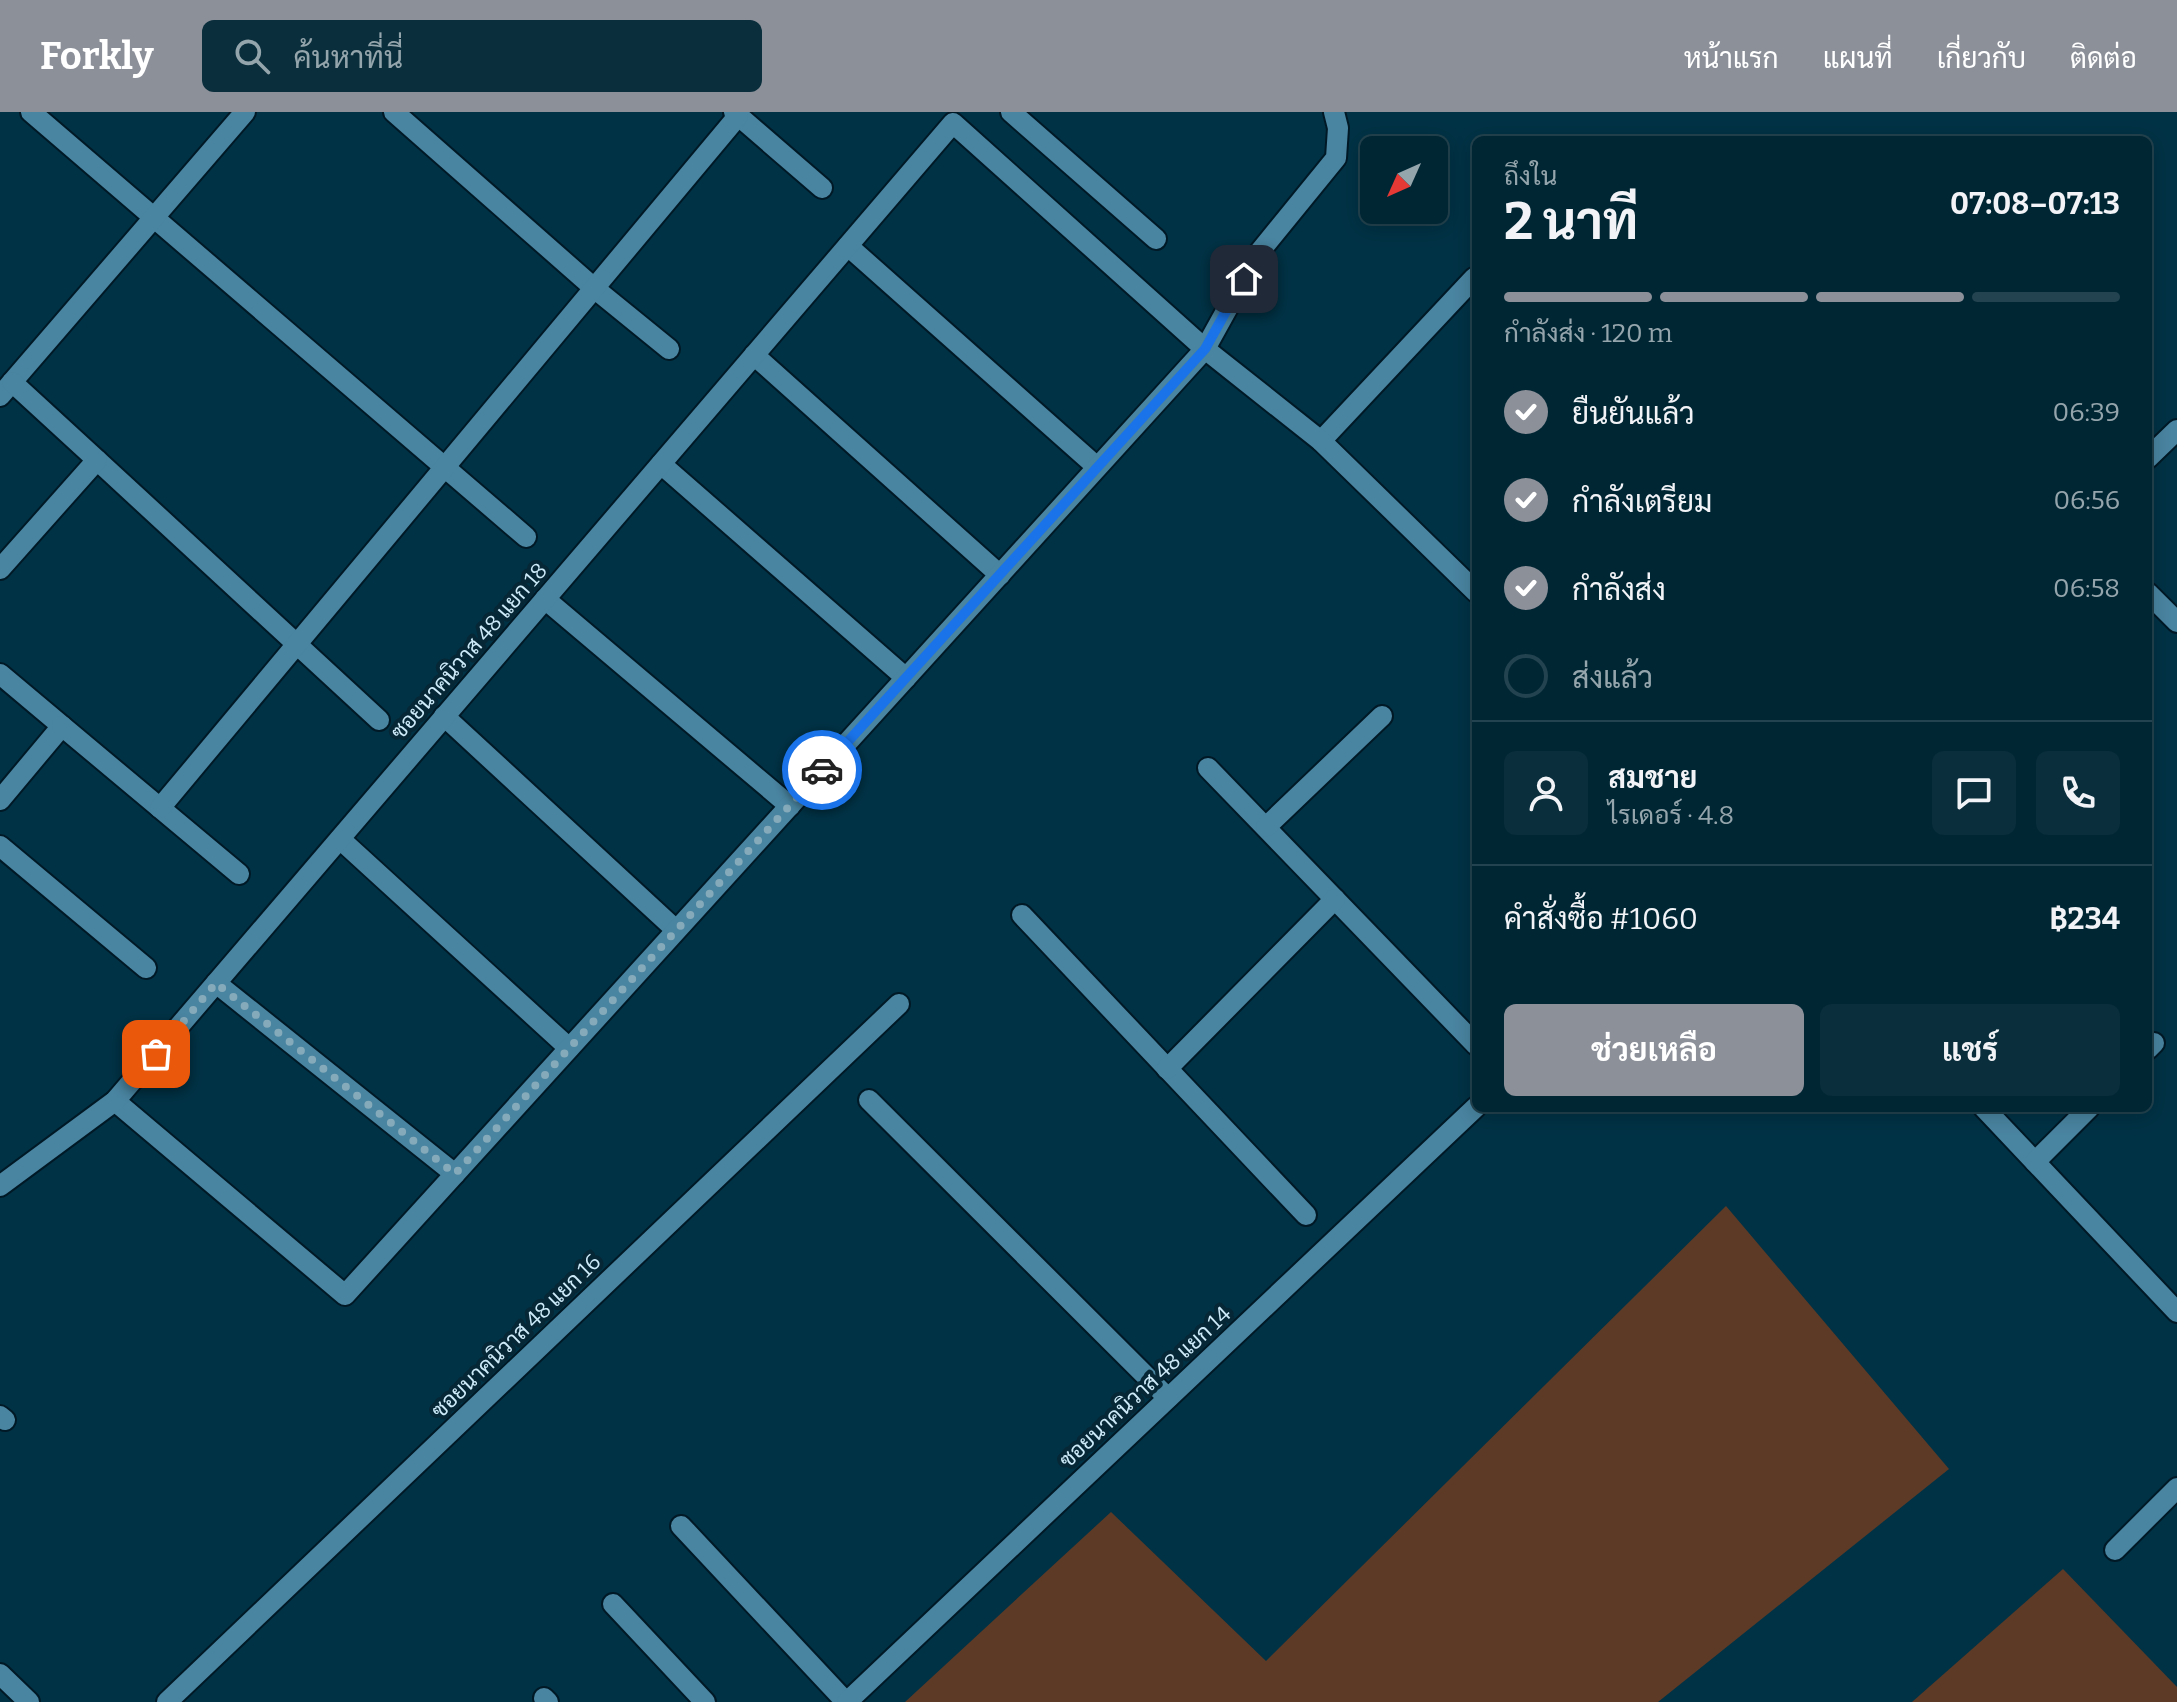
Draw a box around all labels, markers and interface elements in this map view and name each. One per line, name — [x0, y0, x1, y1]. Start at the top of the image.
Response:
search box — [202, 20, 762, 92]
text: Forkly — [40, 33, 154, 79]
icon: search — [230, 34, 274, 78]
text: ค้นหาที่นี่ — [294, 40, 403, 76]
text: หน้าแรก — [1684, 42, 1779, 75]
text: แผนที่ — [1823, 42, 1893, 75]
text: เกี่ยวกับ — [1937, 42, 2026, 75]
text: ติดต่อ — [2070, 42, 2137, 75]
north arrow — [1360, 136, 1448, 224]
map controls — [1360, 136, 1448, 224]
text: ถึงใน — [1504, 161, 1557, 192]
text: 07:08–07:13 — [1950, 186, 2120, 222]
text: 2 นาที — [1504, 190, 1638, 253]
pin — [1210, 245, 1278, 313]
icon: home — [1222, 257, 1266, 301]
text: กำลังส่ง · 120 m — [1504, 318, 1673, 349]
icon: check — [1504, 390, 1548, 434]
text: ยืนยันแล้ว — [1572, 396, 1695, 432]
text: 06:39 — [2053, 397, 2120, 428]
icon: check — [1504, 478, 1548, 522]
text: กำลังเตรียม — [1572, 484, 1712, 520]
text: 06:56 — [2053, 485, 2120, 516]
street label: ซอยนาคนิวาส 48 แยก 18 — [385, 557, 553, 745]
icon: check — [1504, 566, 1548, 610]
text: กำลังส่ง — [1572, 572, 1666, 608]
text: 06:58 — [2053, 573, 2120, 604]
text: ส่งแล้ว — [1572, 660, 1653, 696]
courier — [782, 730, 862, 810]
icon: car — [800, 748, 844, 792]
button: person — [1504, 751, 1588, 835]
button: chat — [1932, 751, 2016, 835]
button: phone — [2036, 751, 2120, 835]
text: สมชาย — [1608, 760, 1697, 796]
text: ไรเดอร์ · 4.8 — [1608, 800, 1734, 831]
text: คำสั่งซื้อ #1060 — [1504, 901, 1698, 937]
text: ฿234 — [2049, 901, 2120, 937]
button: ช่วยเหลือ — [1504, 1004, 1804, 1096]
button: แชร์ — [1820, 1004, 2120, 1096]
pin — [122, 1020, 190, 1088]
icon: bag — [134, 1032, 178, 1076]
street label: ซอยนาคนิวาส 48 แยก 16 — [426, 1248, 606, 1424]
street label: ซอยนาคนิวาส 48 แยก 14 — [1054, 1300, 1237, 1474]

